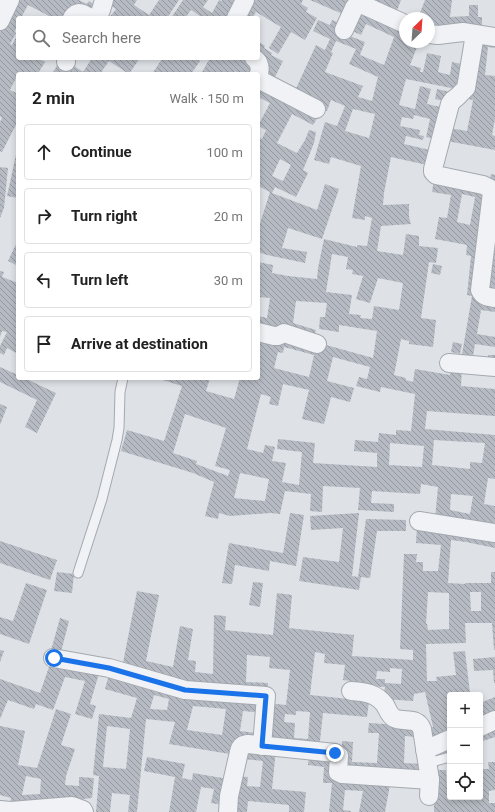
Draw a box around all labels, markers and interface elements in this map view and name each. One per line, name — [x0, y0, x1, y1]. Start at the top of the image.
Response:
north arrow — [399, 12, 435, 48]
search box — [16, 16, 260, 60]
icon: search — [30, 27, 52, 49]
text: Search here — [62, 29, 141, 47]
text: 2 min — [32, 88, 75, 108]
text: Walk · 150 m — [169, 91, 244, 106]
icon: ahead — [33, 141, 55, 163]
text: Continue — [71, 143, 132, 161]
text: 100 m — [206, 145, 243, 160]
icon: right — [33, 205, 55, 227]
text: Turn right — [71, 207, 137, 225]
text: 20 m — [214, 209, 243, 224]
icon: left — [33, 269, 55, 291]
text: Turn left — [71, 271, 128, 289]
text: 30 m — [214, 273, 243, 288]
icon: arrive — [33, 333, 55, 355]
text: Arrive at destination — [71, 335, 208, 353]
route start — [45, 649, 63, 667]
map controls — [447, 692, 483, 800]
button: + — [447, 692, 483, 728]
button: − — [447, 728, 483, 764]
route end — [326, 744, 344, 762]
button: locate — [447, 764, 483, 800]

